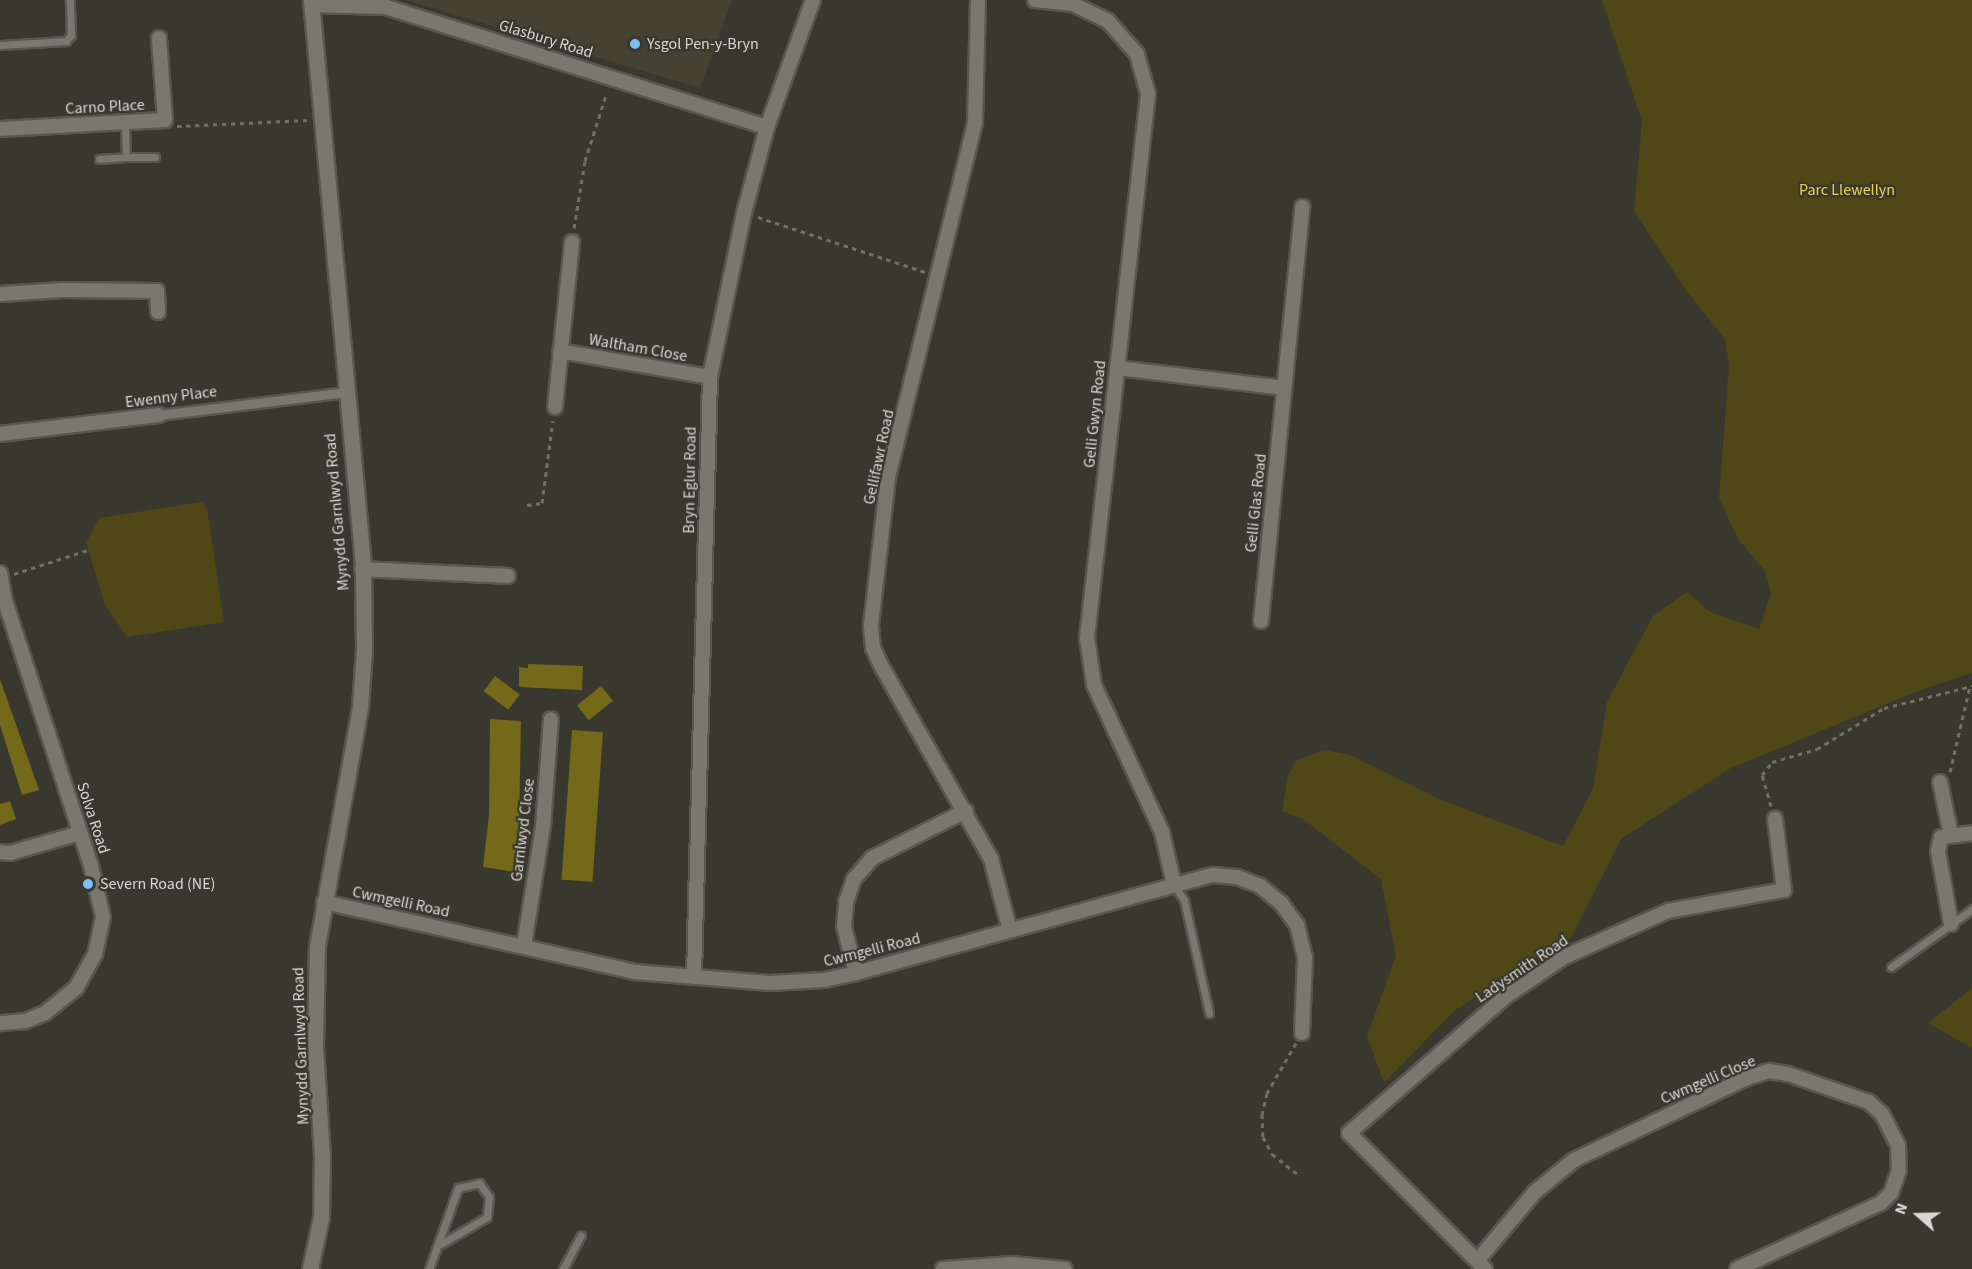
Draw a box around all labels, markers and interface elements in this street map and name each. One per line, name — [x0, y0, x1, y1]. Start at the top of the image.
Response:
street label: Glasbury Road — [497, 16, 595, 62]
place label: Ysgol Pen-y-Bryn — [647, 34, 759, 54]
marker: Ysgol Pen-y-Bryn — [628, 37, 642, 51]
street label: Carno Place — [65, 95, 145, 119]
park label: Parc Llewellyn — [1799, 180, 1895, 200]
street label: Waltham Close — [587, 330, 689, 366]
street label: Gelli Gwyn Road — [1080, 359, 1110, 469]
street label: Ewenny Place — [124, 382, 218, 412]
street label: Gellifawr Road — [860, 408, 898, 506]
street label: Bryn Eglur Road — [679, 426, 701, 534]
street label: Mynydd Garnlwyd Road — [321, 433, 353, 591]
street label: Gelli Glas Road — [1241, 453, 1271, 553]
street label: Garnlwyd Close — [507, 777, 539, 883]
street label: Solva Road — [72, 780, 114, 856]
place label: Severn Road (NE) — [100, 874, 215, 894]
marker: Severn Road (NE) — [81, 877, 95, 891]
street label: Cwmgelli Road — [351, 882, 451, 922]
street label: Cwmgelli Road — [822, 929, 922, 971]
street label: Ladysmith Road — [1472, 931, 1572, 1007]
street label: Mynydd Garnlwyd Road — [289, 967, 313, 1125]
street label: Cwmgelli Close — [1658, 1051, 1758, 1109]
north arrow — [1888, 1185, 1948, 1245]
text: N — [1889, 1200, 1913, 1218]

